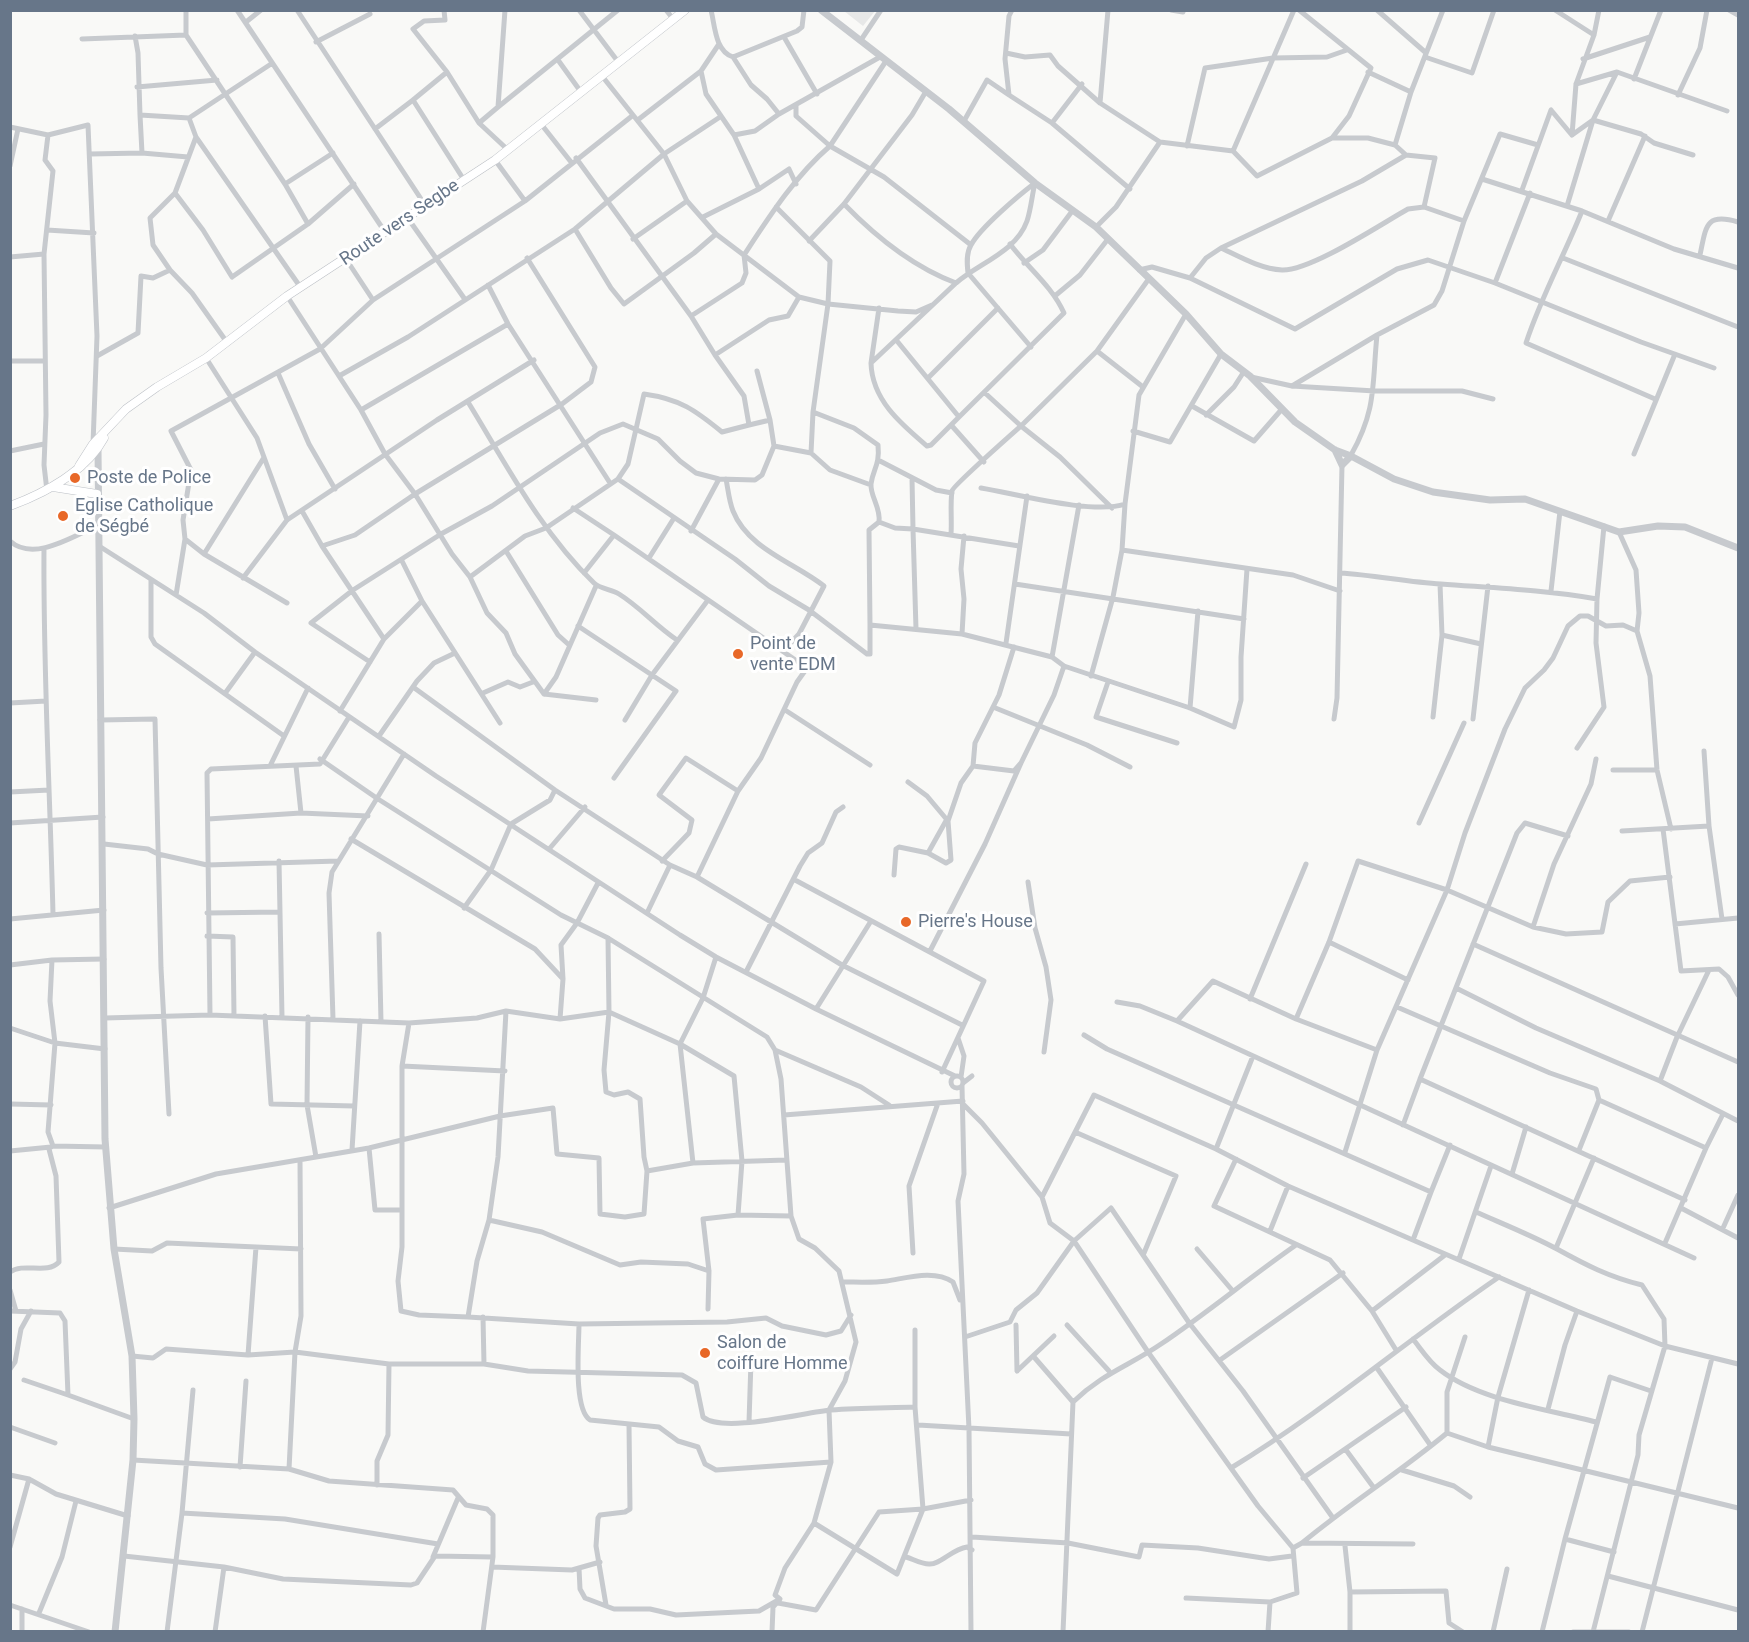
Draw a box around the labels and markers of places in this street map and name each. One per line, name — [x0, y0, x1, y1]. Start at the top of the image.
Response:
place label: Poste de Police — [87, 467, 211, 489]
marker: Poste de Police — [68, 471, 82, 485]
place label: Eglise Catholique de Ségbé — [75, 495, 213, 538]
marker: Eglise Catholique de Ségbé — [56, 509, 70, 523]
place label: Point de vente EDM — [750, 633, 836, 676]
marker: Point de vente EDM — [731, 647, 745, 661]
place label: Pierre's House — [918, 911, 1033, 933]
marker: Pierre's House — [899, 915, 913, 929]
place label: Salon de coiffure Homme — [717, 1332, 848, 1374]
marker: Salon de coiffure Homme — [698, 1346, 712, 1360]

